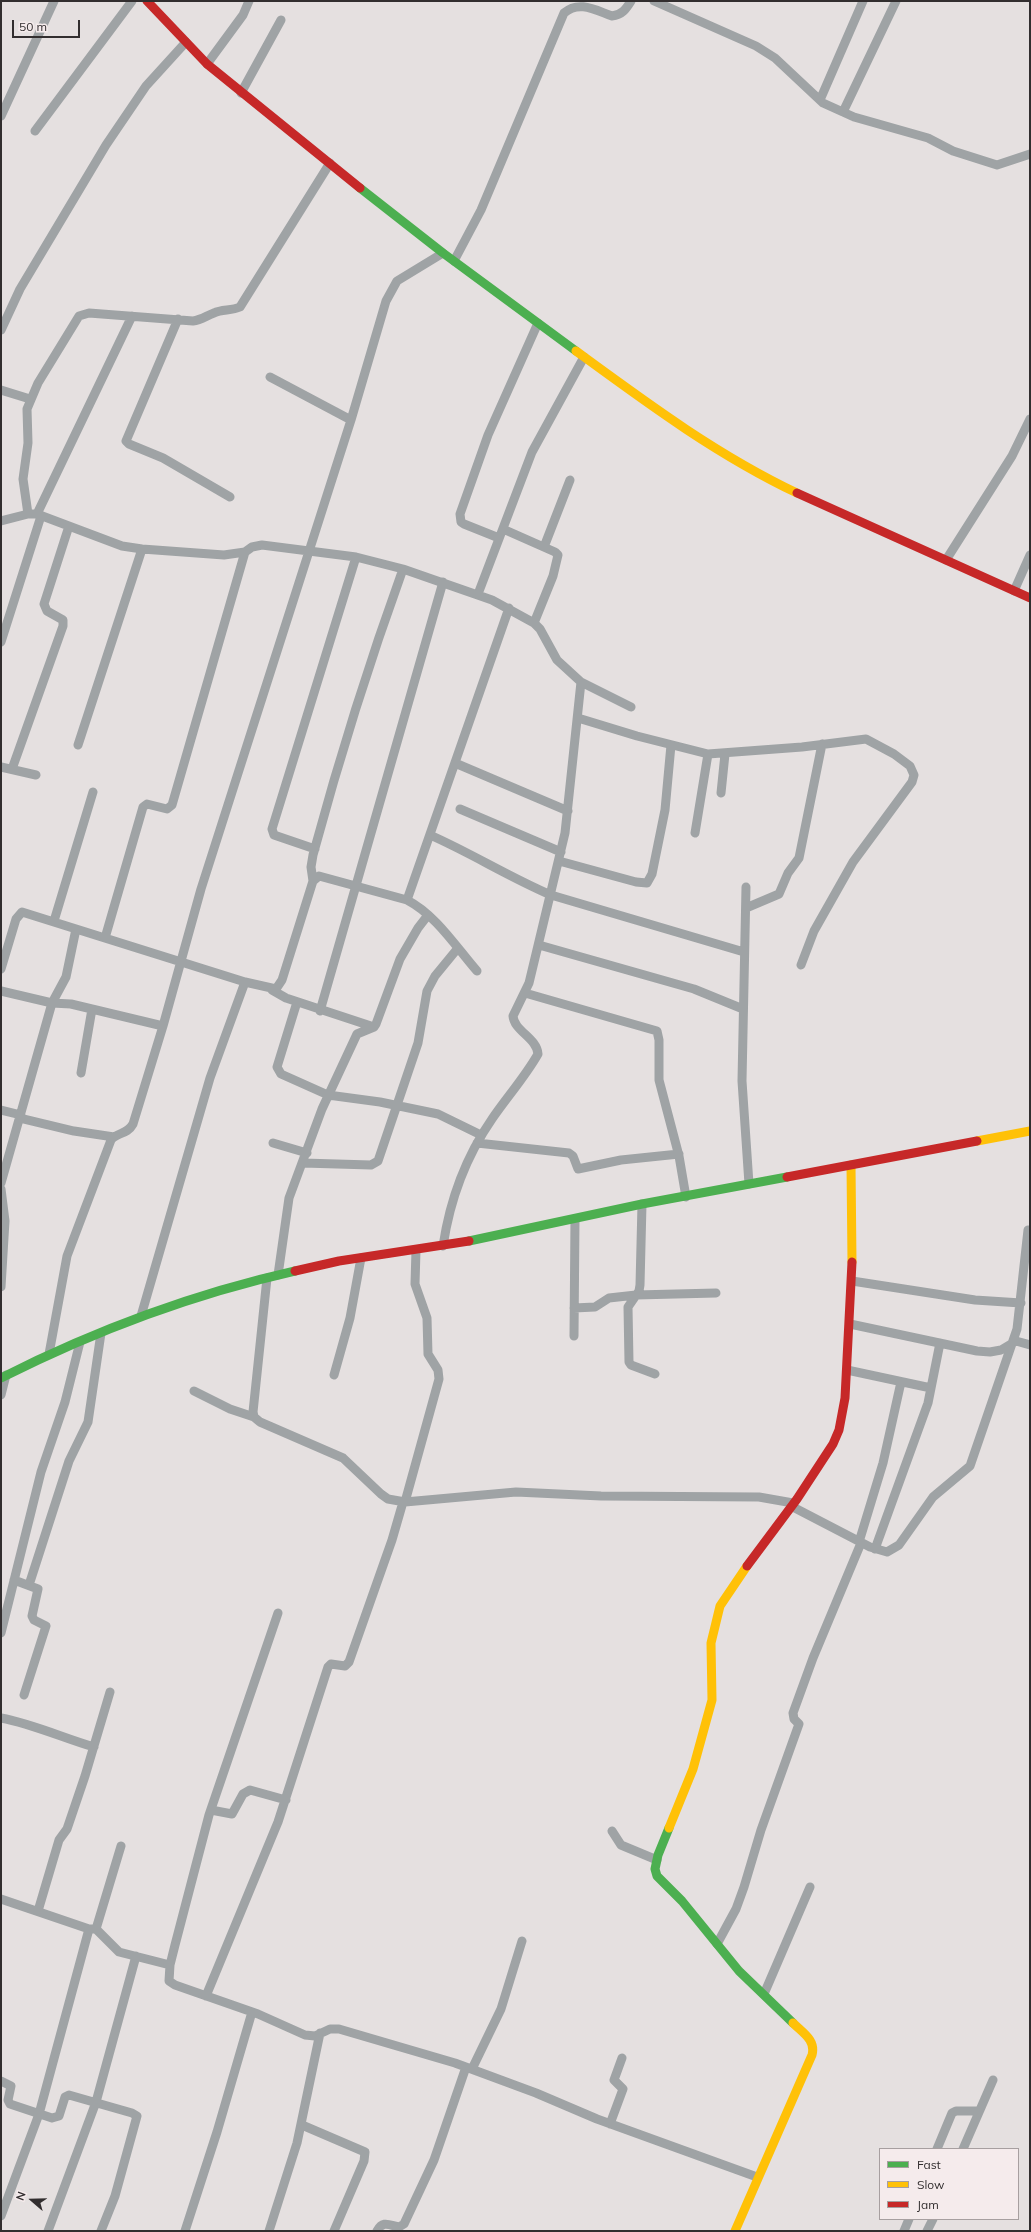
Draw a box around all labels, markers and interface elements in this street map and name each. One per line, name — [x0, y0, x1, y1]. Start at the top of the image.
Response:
scale bar — [14, 12, 82, 38]
text: 50 m — [19, 19, 47, 34]
legend — [879, 2148, 1019, 2220]
text: Fast — [917, 2157, 941, 2172]
text: Slow — [917, 2177, 945, 2192]
north arrow — [12, 2180, 52, 2220]
text: N — [13, 2190, 29, 2202]
text: Jam — [917, 2197, 939, 2212]

